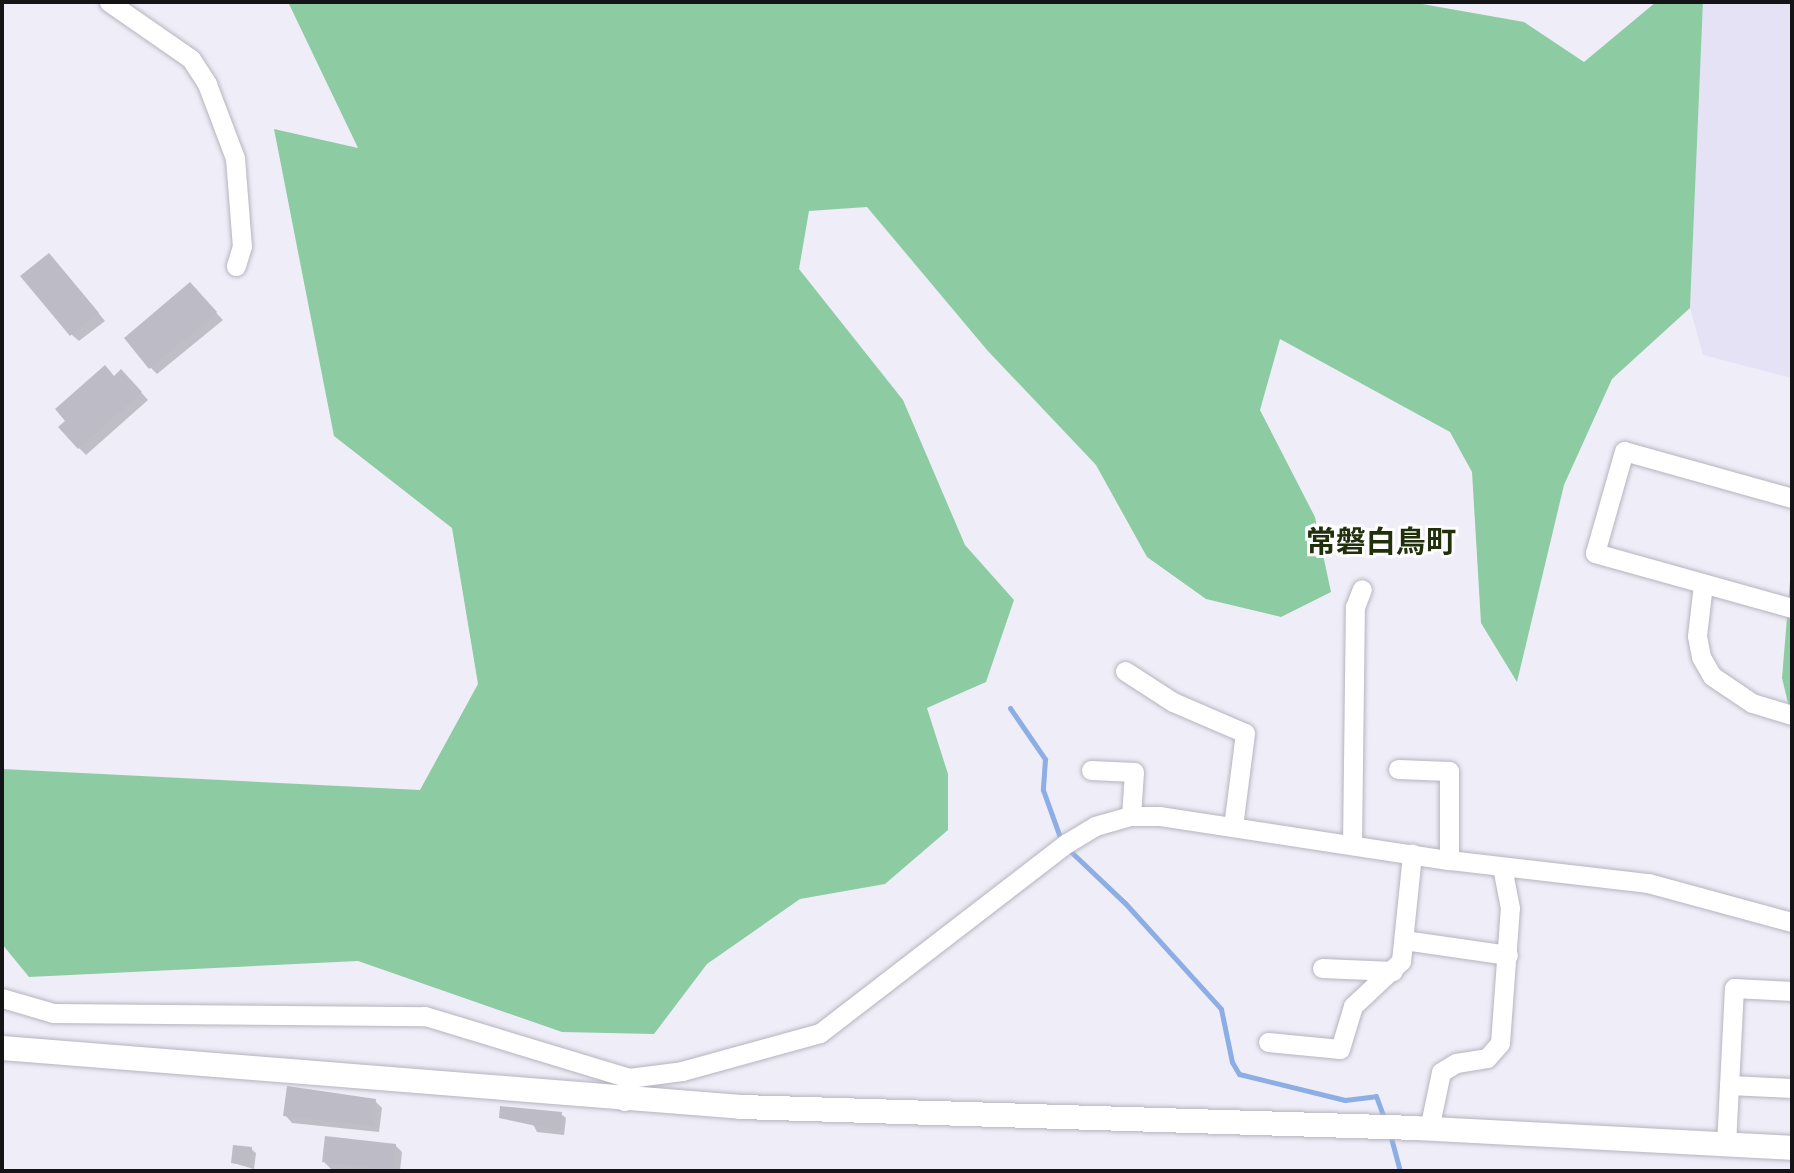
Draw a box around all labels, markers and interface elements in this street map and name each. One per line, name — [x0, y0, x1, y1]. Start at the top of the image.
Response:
district label: 常磐白鳥町 — [1306, 523, 1456, 559]

